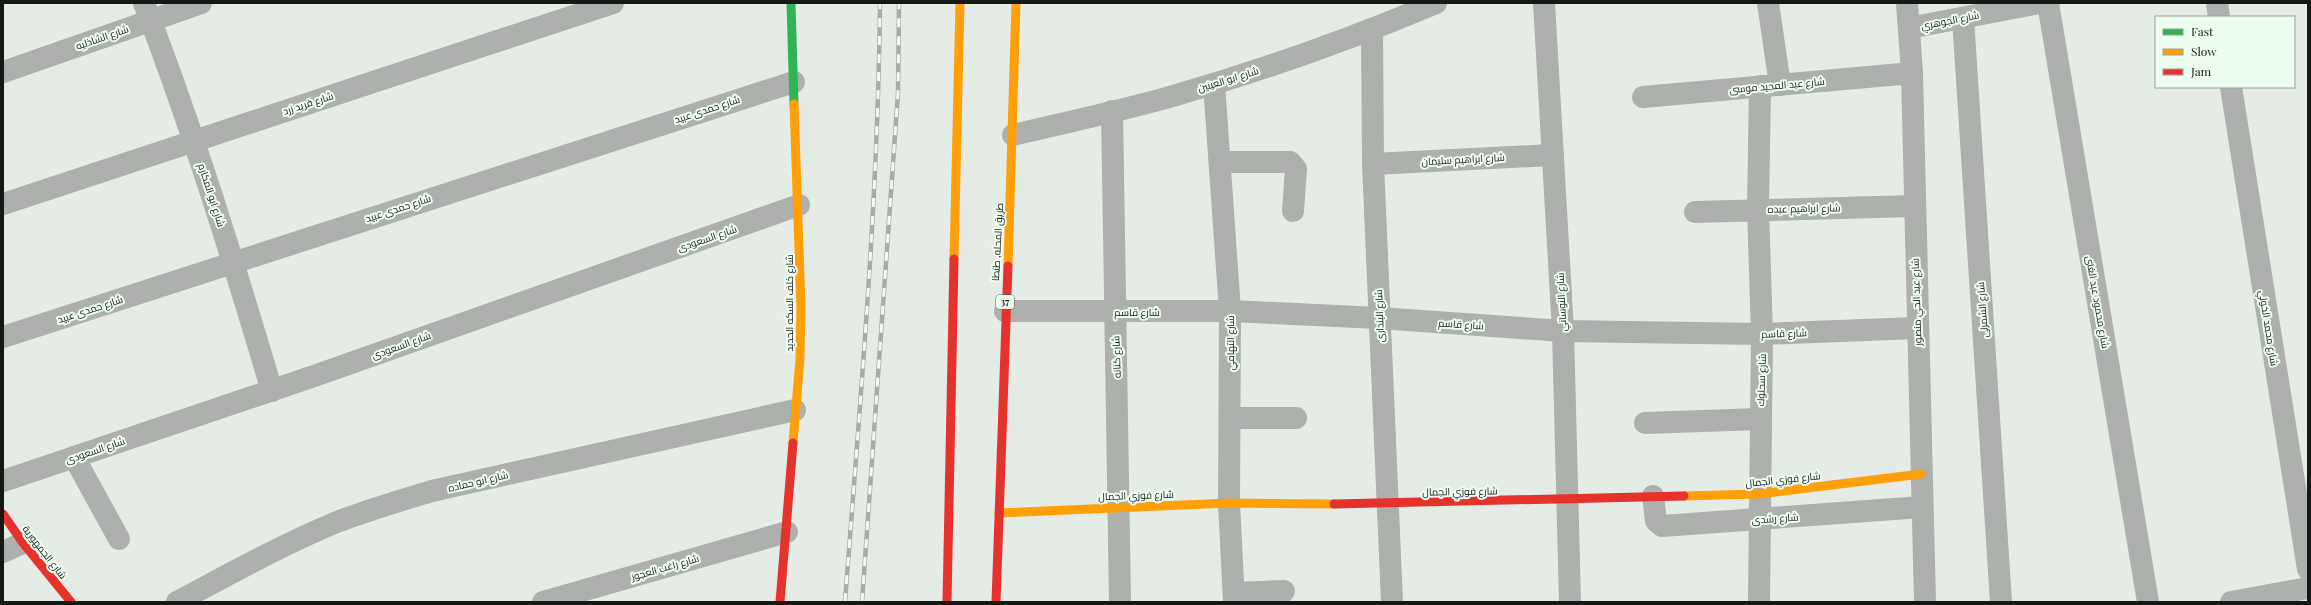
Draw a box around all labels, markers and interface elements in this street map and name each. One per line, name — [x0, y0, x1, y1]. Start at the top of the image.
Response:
street label: شارع الجوهري — [1920, 7, 1980, 33]
legend — [2155, 16, 2295, 88]
street label: شارع الشاذليه — [74, 21, 130, 53]
text: Fast — [2191, 23, 2214, 39]
text: Slow — [2191, 43, 2217, 59]
street label: شارع ابو العينين — [1196, 63, 1260, 95]
text: Jam — [2190, 63, 2212, 79]
street label: شارع عبد المجيد موسى — [1729, 74, 1825, 96]
street label: شارع فريد زرد — [281, 88, 335, 118]
street label: شارع حمدى عبيد — [672, 92, 742, 126]
street label: شارع ابراهيم سليمان — [1421, 150, 1505, 169]
street label: شارع ابو المكارم — [194, 161, 229, 229]
street label: شارع حمدى عبيد — [363, 191, 433, 225]
street label: شارع ابراهيم عبده — [1767, 200, 1841, 217]
street label: طريق المحله, طنطا — [988, 203, 1006, 281]
street label: شارع السعودى — [675, 221, 739, 255]
street label: شارع خلف السكه الحديد — [782, 254, 796, 352]
street label: شارع محمود عبد الغنى — [2083, 255, 2113, 349]
street label: شارع عبد الحي منصور — [1907, 258, 1926, 347]
street label: شارع النوساني — [1552, 272, 1571, 332]
street label: شارع الشمرلى — [1973, 282, 1991, 338]
street label: شارع البندارى — [1371, 289, 1387, 343]
street label: شارع محمد الخولي — [2255, 289, 2282, 367]
street label: شارع حمدى عبيد — [55, 292, 125, 326]
road number: 37 — [996, 295, 1014, 309]
street label: شارع قاسم — [1114, 305, 1160, 320]
street label: شارع التهامي — [1223, 315, 1238, 371]
street label: شارع قاسم — [1438, 315, 1484, 334]
street label: شارع قاسم — [1761, 325, 1807, 342]
street label: شارع السعودى — [370, 328, 432, 362]
street label: شارع كنانه — [1108, 336, 1124, 378]
street label: شارع سحلوك — [1753, 353, 1769, 407]
street label: شارع السعودى — [63, 433, 127, 467]
street label: شارع ابو حماده — [447, 467, 509, 495]
street label: شارع فوزي الجمال — [1745, 468, 1821, 491]
street label: شارع فوزي الجمال — [1422, 483, 1498, 500]
street label: شارع فوزي الجمال — [1098, 487, 1174, 504]
street label: شارع رشدى — [1751, 509, 1799, 527]
street label: شارع الجمهورية — [20, 522, 70, 582]
street label: شارع راغب العجوز — [628, 551, 701, 584]

